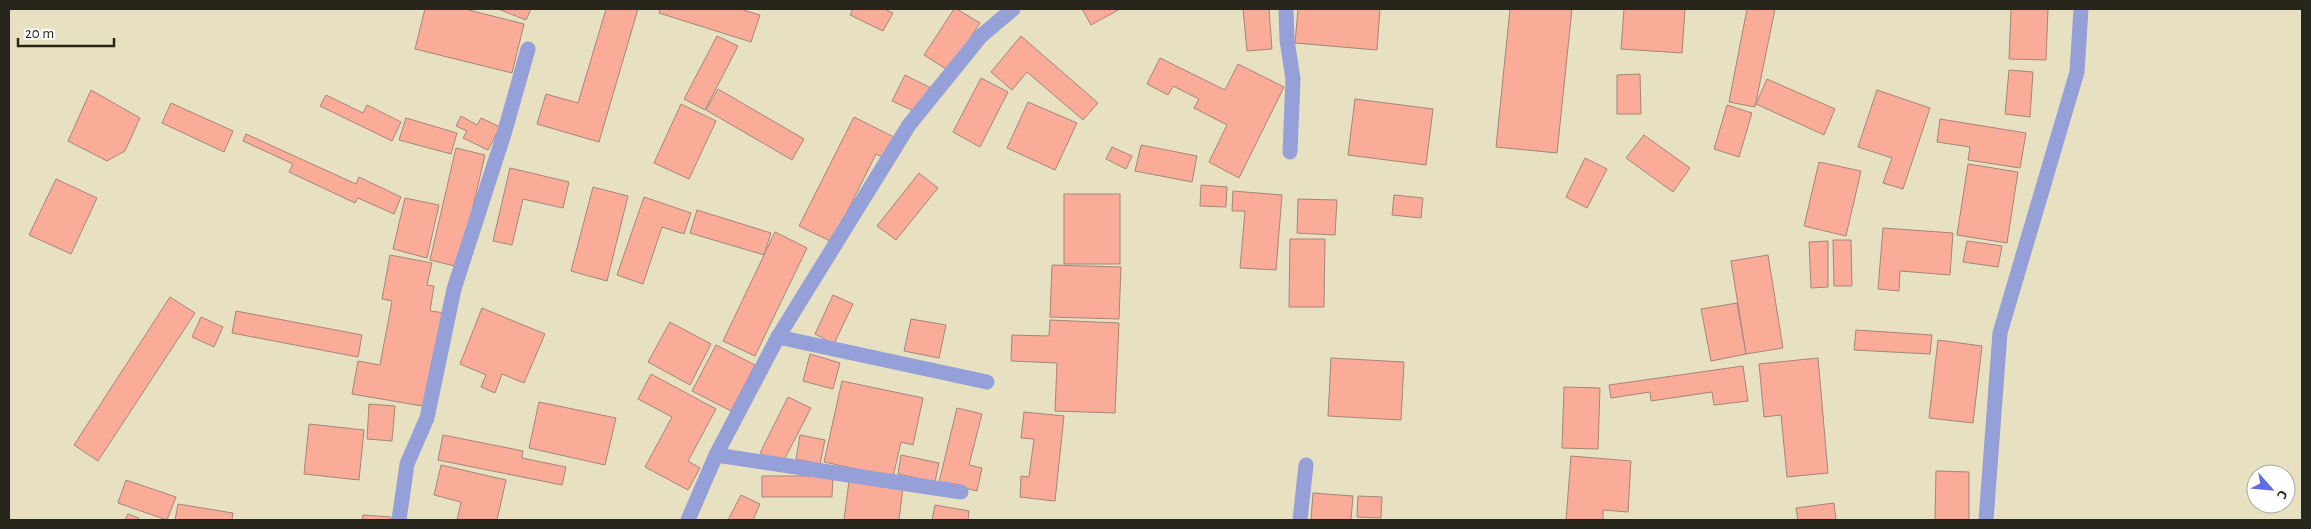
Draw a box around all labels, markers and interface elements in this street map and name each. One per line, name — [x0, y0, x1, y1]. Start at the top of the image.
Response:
scale bar — [18, 15, 114, 47]
text: 20 m — [25, 26, 54, 41]
north arrow — [2246, 464, 2296, 514]
text: С — [2274, 488, 2290, 501]

